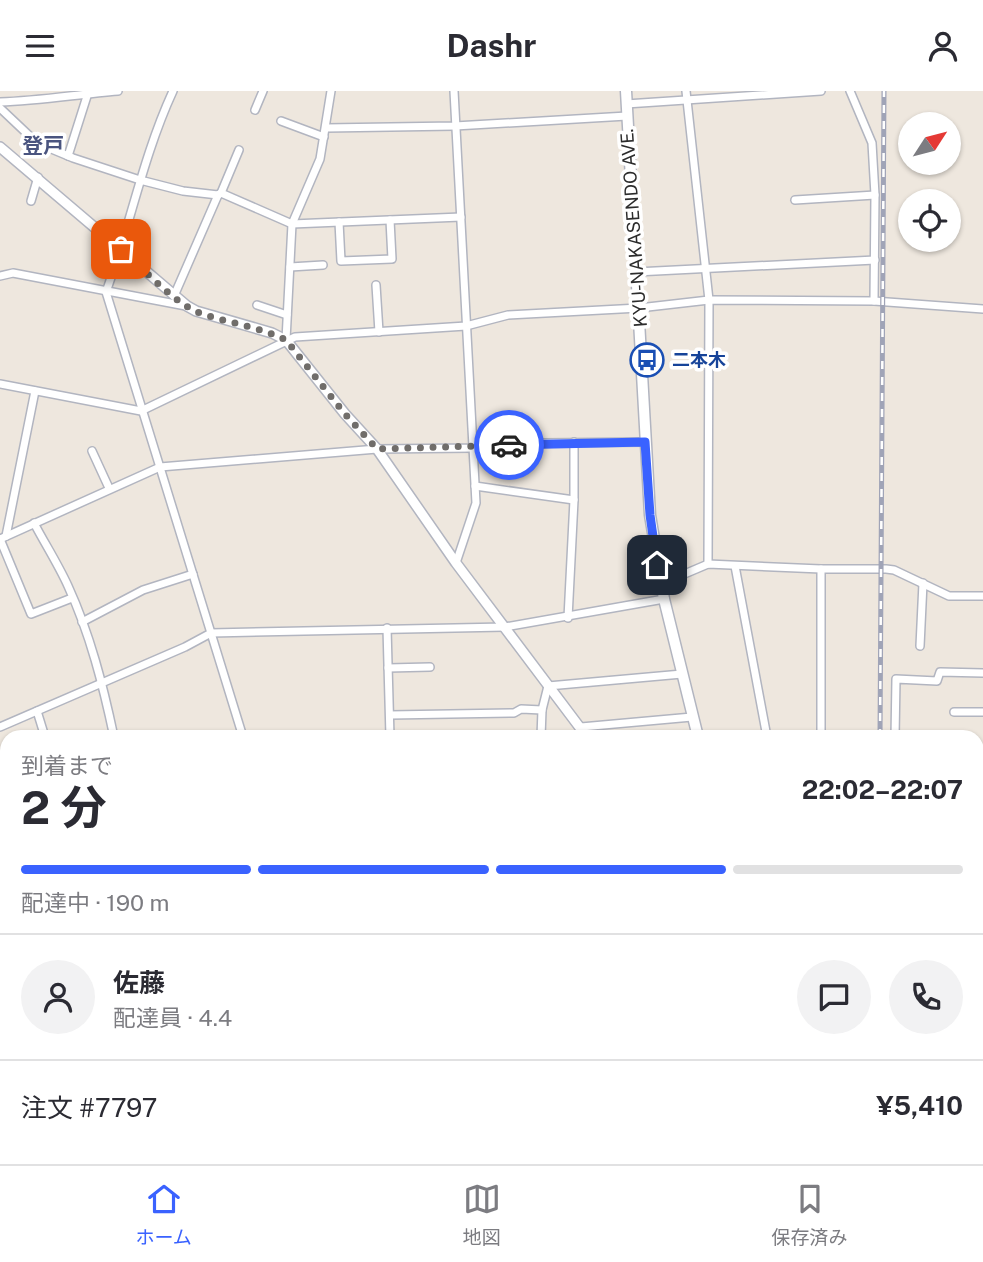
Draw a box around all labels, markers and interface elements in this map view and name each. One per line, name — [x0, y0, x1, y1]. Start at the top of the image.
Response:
icon: menu — [21, 27, 59, 65]
text: Dashr — [446, 27, 537, 64]
icon: person — [924, 27, 962, 65]
north arrow — [898, 112, 961, 175]
map controls — [898, 112, 961, 252]
street label: KYU-NAKASENDO AVE. — [616, 128, 651, 328]
district label: 登戸 — [22, 133, 64, 158]
button: locate — [898, 189, 961, 252]
pin — [91, 219, 151, 279]
icon: bag — [102, 230, 140, 268]
bus stop icon: 二本木 — [628, 341, 666, 379]
place label: 二本木 — [672, 349, 726, 370]
courier — [474, 410, 544, 480]
icon: car — [490, 426, 528, 464]
pin — [627, 535, 687, 595]
icon: home — [638, 546, 676, 584]
text: 到着まで — [21, 752, 113, 779]
text: 22:02–22:07 — [802, 774, 963, 805]
text: 2 分 — [21, 780, 107, 834]
text: 配達中 · 190 m — [21, 889, 169, 916]
button: person — [21, 960, 95, 1034]
button: chat — [797, 960, 871, 1034]
button: phone — [889, 960, 963, 1034]
text: 佐藤 — [113, 967, 165, 998]
text: 配達員 · 4.4 — [113, 1004, 232, 1031]
text: ¥5,410 — [876, 1090, 963, 1121]
text: 注文 #7797 — [21, 1092, 157, 1123]
tab: ホーム — [135, 1180, 192, 1249]
tab: 地図 — [463, 1180, 501, 1249]
tab: 保存済み — [772, 1180, 848, 1249]

